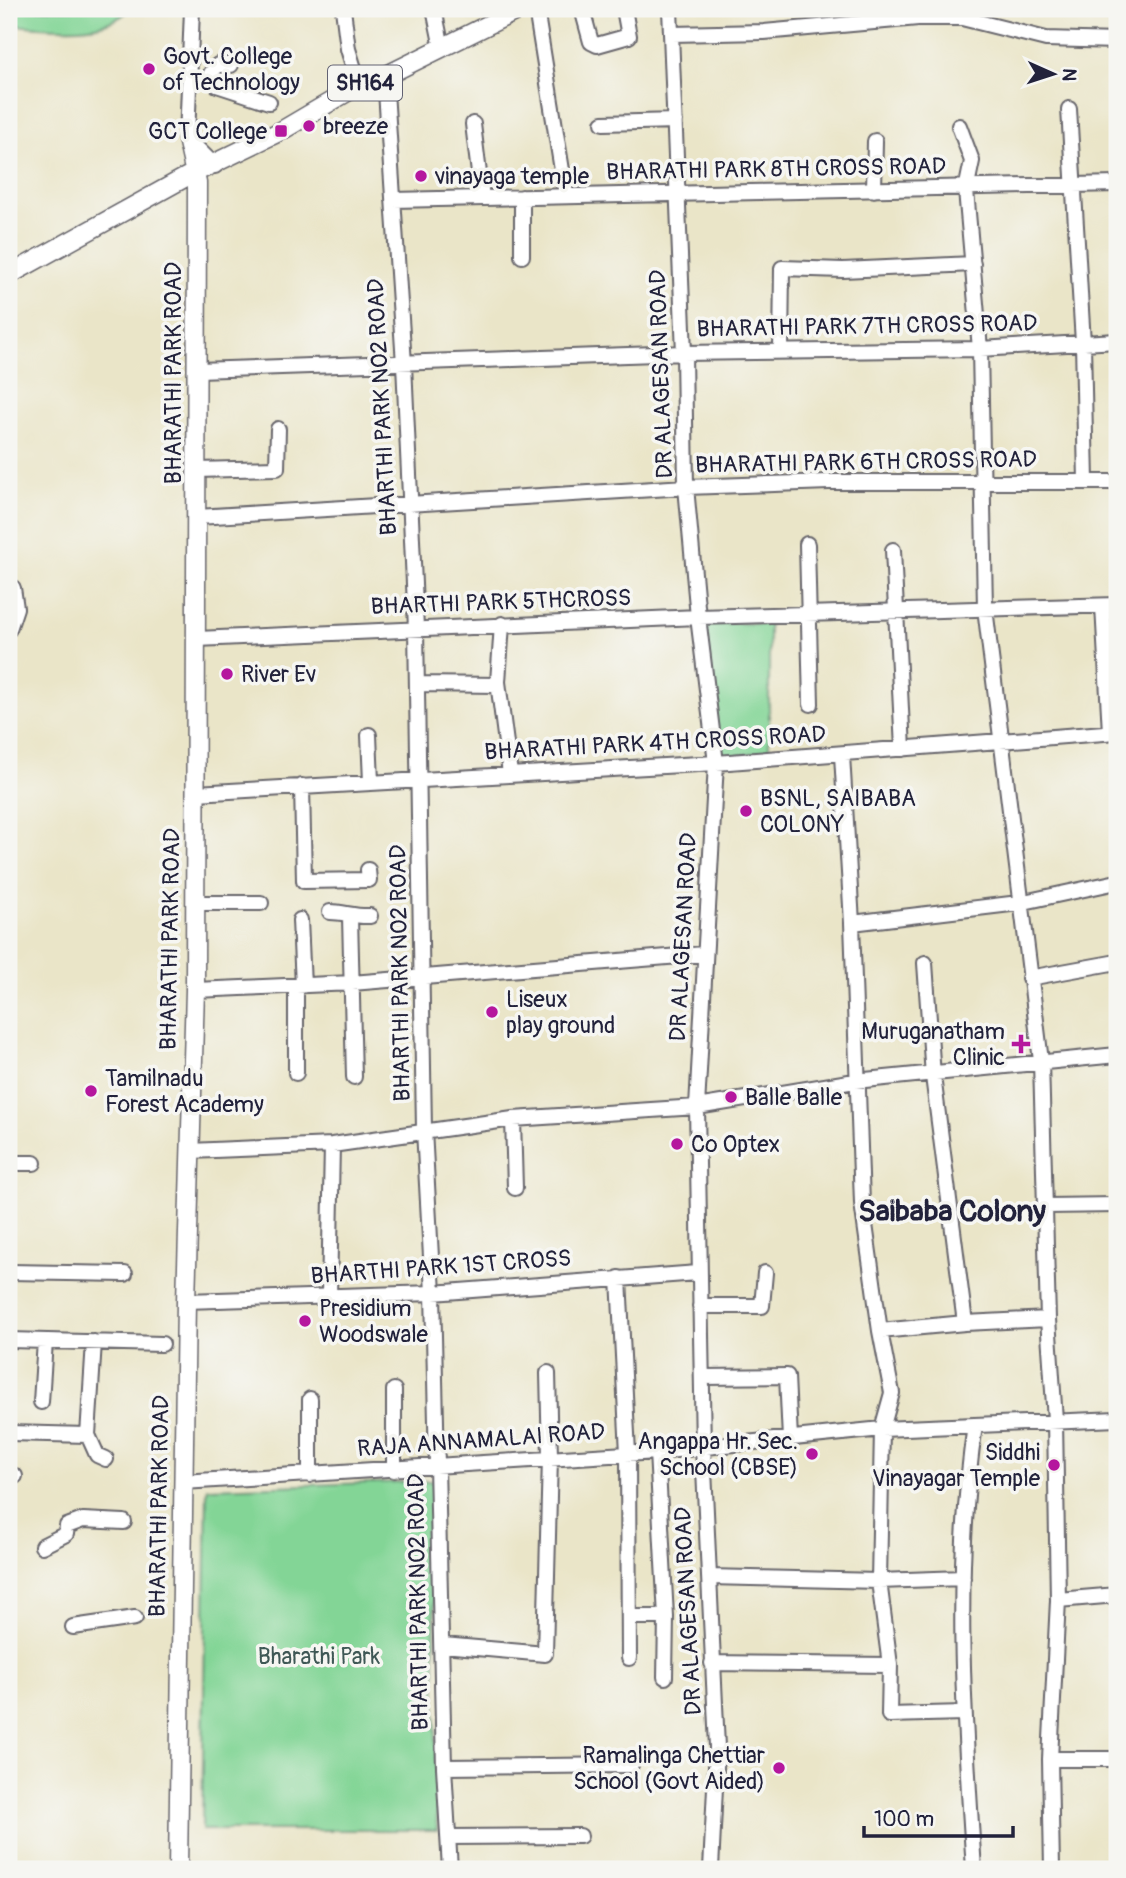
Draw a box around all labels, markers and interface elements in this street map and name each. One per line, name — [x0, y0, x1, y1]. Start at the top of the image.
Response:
north arrow — [1018, 38, 1088, 108]
place label: Govt. College of Technology — [163, 42, 300, 97]
marker: Govt. College of Technology — [141, 61, 157, 77]
road number: SH164 — [328, 66, 402, 100]
text: N — [1057, 68, 1081, 82]
place label: breeze — [323, 112, 389, 141]
place label: GCT College — [148, 117, 268, 146]
marker: breeze — [301, 118, 317, 134]
marker: GCT College — [273, 123, 289, 139]
street label: BHARATHI PARK 8TH CROSS ROAD — [606, 152, 946, 186]
place label: vinayaga temple — [434, 162, 590, 191]
marker: vinayaga temple — [413, 168, 429, 184]
street label: BHARATHI PARK ROAD — [159, 262, 188, 484]
street label: DR ALAGESAN ROAD — [643, 269, 679, 479]
street label: BHARTHI PARK NO2 ROAD — [361, 278, 403, 536]
street label: BHARATHI PARK 7TH CROSS ROAD — [696, 309, 1038, 343]
street label: BHARATHI PARK 6TH CROSS ROAD — [695, 445, 1037, 479]
street label: BHARTHI PARK 5THCROSS — [370, 583, 632, 621]
place label: River Ev — [241, 660, 316, 689]
marker: River Ev — [219, 666, 235, 682]
street label: BHARATHI PARK 4TH CROSS ROAD — [484, 720, 826, 766]
place label: BSNL, SAIBABA COLONY — [760, 784, 916, 839]
marker: BSNL, SAIBABA COLONY — [738, 803, 754, 819]
street label: BHARATHI PARK ROAD — [154, 828, 186, 1050]
street label: DR ALAGESAN ROAD — [663, 832, 703, 1042]
street label: BHARTHI PARK NO2 ROAD — [383, 844, 417, 1102]
place label: Liseux play ground — [506, 985, 615, 1040]
marker: Liseux play ground — [484, 1004, 500, 1020]
place label: Muruganatham Clinic — [861, 1017, 1005, 1072]
marker: Muruganatham Clinic — [1011, 1034, 1031, 1054]
place label: Tamilnadu Forest Academy — [105, 1064, 264, 1119]
marker: Tamilnadu Forest Academy — [83, 1083, 99, 1099]
place label: Balle Balle — [745, 1083, 843, 1112]
marker: Balle Balle — [723, 1089, 739, 1105]
place label: Co Optex — [691, 1130, 780, 1159]
marker: Co Optex — [669, 1136, 685, 1152]
district label: Saibaba Colony — [858, 1193, 1046, 1230]
street label: BHARTHI PARK 1ST CROSS — [310, 1243, 572, 1291]
place label: Presidium Woodswale — [319, 1294, 429, 1349]
marker: Presidium Woodswale — [297, 1313, 313, 1329]
street label: BHARATHI PARK ROAD — [143, 1395, 175, 1617]
street label: RAJA ANNAMALAI ROAD — [356, 1417, 606, 1463]
place label: Angappa Hr. Sec. School (CBSE) — [638, 1427, 798, 1482]
place label: Siddhi Vinayagar Temple — [872, 1438, 1041, 1493]
marker: Angappa Hr. Sec. School (CBSE) — [804, 1446, 820, 1462]
marker: Siddhi Vinayagar Temple — [1046, 1457, 1062, 1473]
street label: BHARTHI PARK NO2 ROAD — [401, 1473, 435, 1731]
street label: DR ALAGESAN ROAD — [668, 1506, 708, 1716]
park label: Bharathi Park — [258, 1642, 381, 1671]
place label: Ramalinga Chettiar School (Govt Aided) — [573, 1741, 765, 1796]
marker: Ramalinga Chettiar School (Govt Aided) — [771, 1760, 787, 1776]
scale bar — [864, 1794, 1012, 1838]
text: 100 m — [874, 1806, 934, 1833]

